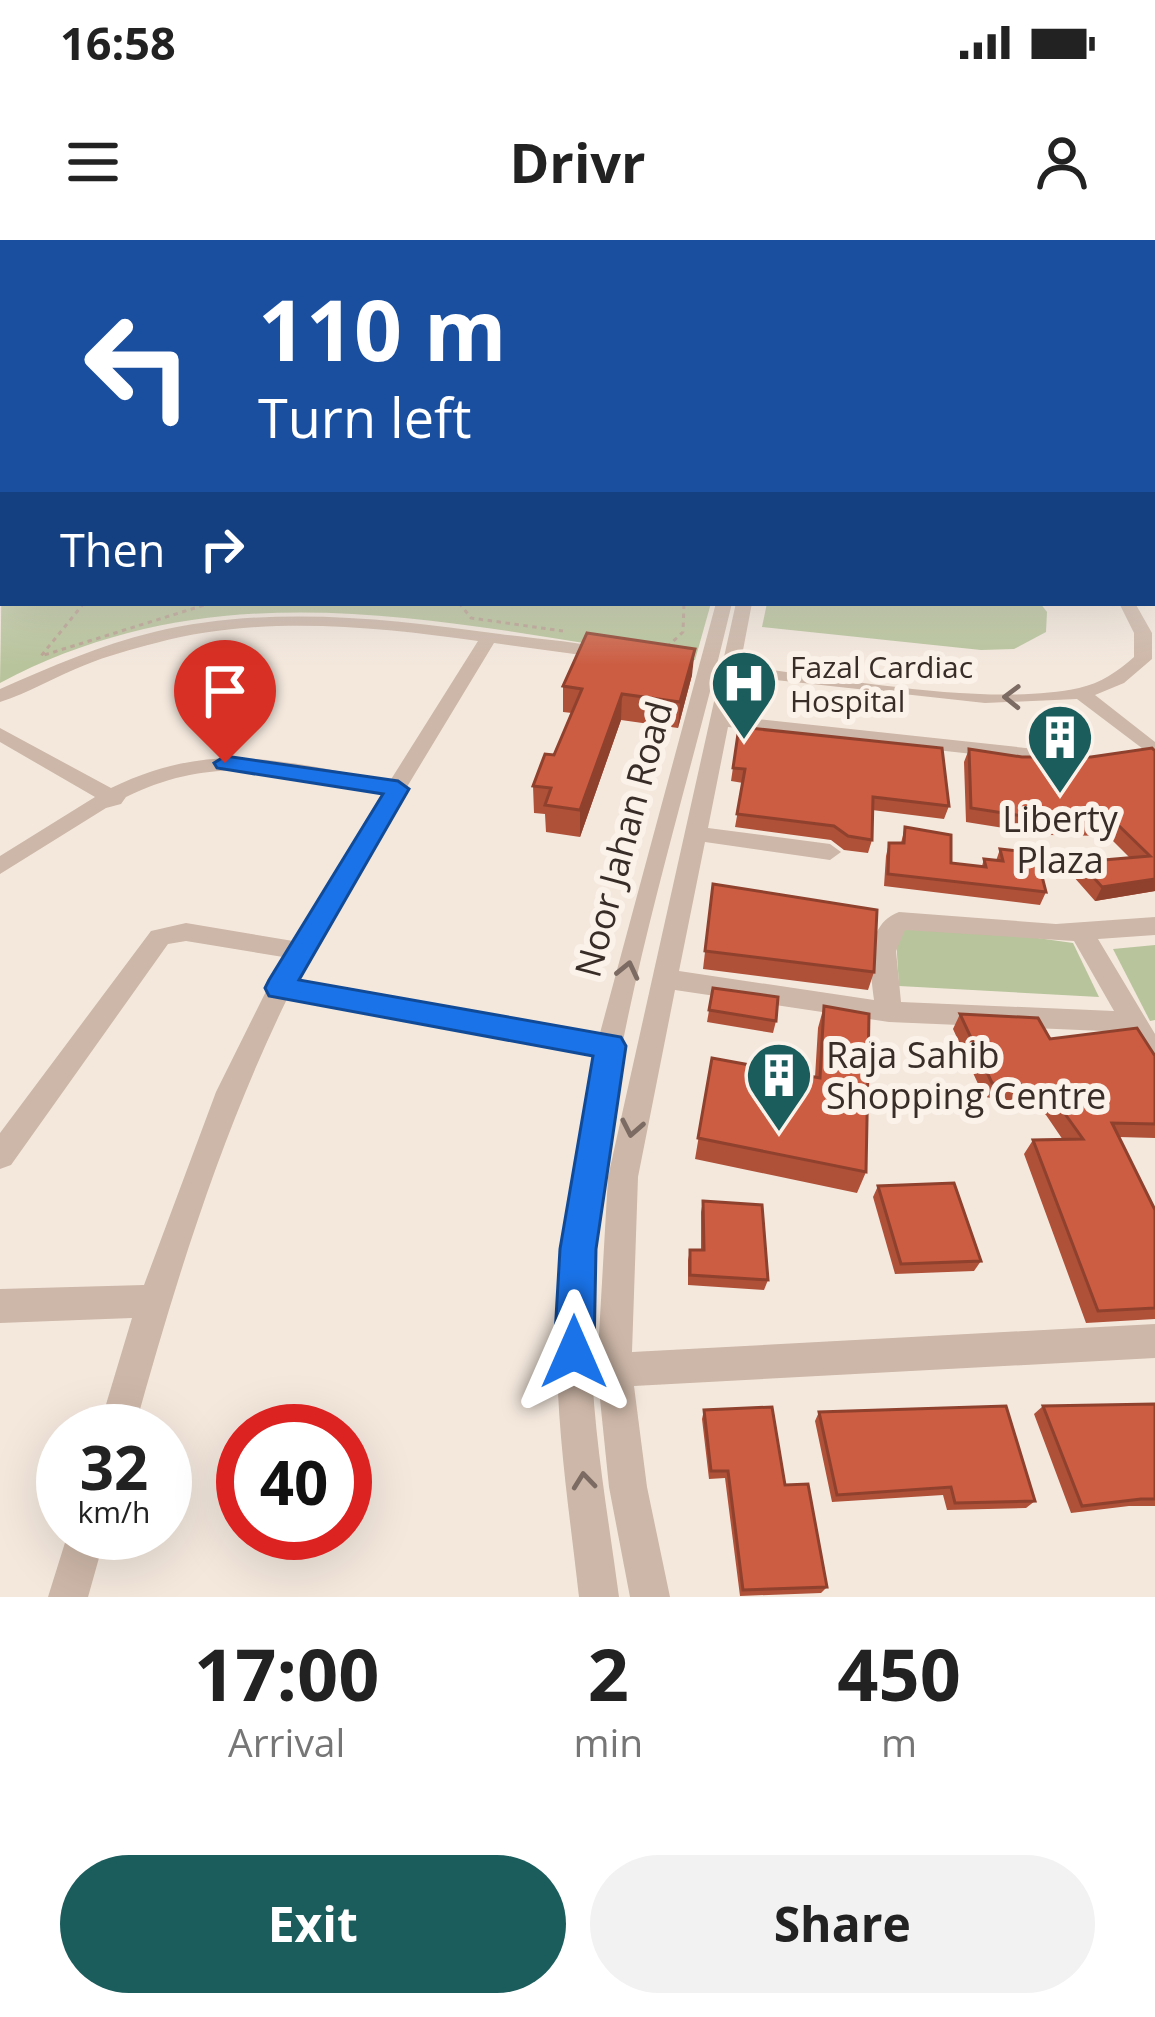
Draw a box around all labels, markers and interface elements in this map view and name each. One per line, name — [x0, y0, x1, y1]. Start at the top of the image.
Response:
text: 16:58 — [60, 12, 176, 73]
text: Drivr — [509, 125, 646, 199]
icon: menu — [60, 129, 126, 195]
icon: person — [1029, 129, 1095, 195]
text: 110 m — [258, 271, 506, 386]
icon: left — [60, 288, 216, 444]
text: Turn left — [258, 380, 471, 454]
icon: right — [189, 516, 255, 582]
text: Then — [60, 519, 165, 580]
pin — [174, 640, 276, 763]
place label: Fazal Cardiac Hospital — [790, 646, 973, 721]
hospital icon: Fazal Cardiac Hospital — [709, 648, 779, 742]
icon: arrive — [192, 658, 258, 724]
one-way arrow — [1002, 684, 1020, 710]
street label: Noor Jahan Road — [563, 696, 683, 982]
building icon: Liberty Plaza — [1025, 702, 1095, 796]
place label: Liberty Plaza — [1002, 794, 1119, 884]
one-way arrow — [614, 961, 639, 981]
place label: Raja Sahib Shopping Centre — [826, 1030, 1106, 1120]
building icon: Raja Sahib Shopping Centre — [744, 1040, 814, 1134]
one-way arrow — [620, 1118, 646, 1138]
position arrow — [511, 1289, 637, 1415]
speed limit sign: 40 — [216, 1404, 372, 1560]
text: 32 — [80, 1426, 148, 1508]
one-way arrow — [572, 1471, 597, 1490]
text: km/h — [78, 1491, 150, 1532]
text: 17:00 — [194, 1624, 379, 1722]
text: 2 — [588, 1624, 629, 1722]
text: 450 — [837, 1624, 961, 1722]
text: Arrival — [228, 1715, 345, 1768]
text: min — [573, 1715, 643, 1768]
text: m — [881, 1715, 917, 1768]
button: Exit — [60, 1855, 566, 1993]
button: Share — [590, 1855, 1095, 1993]

